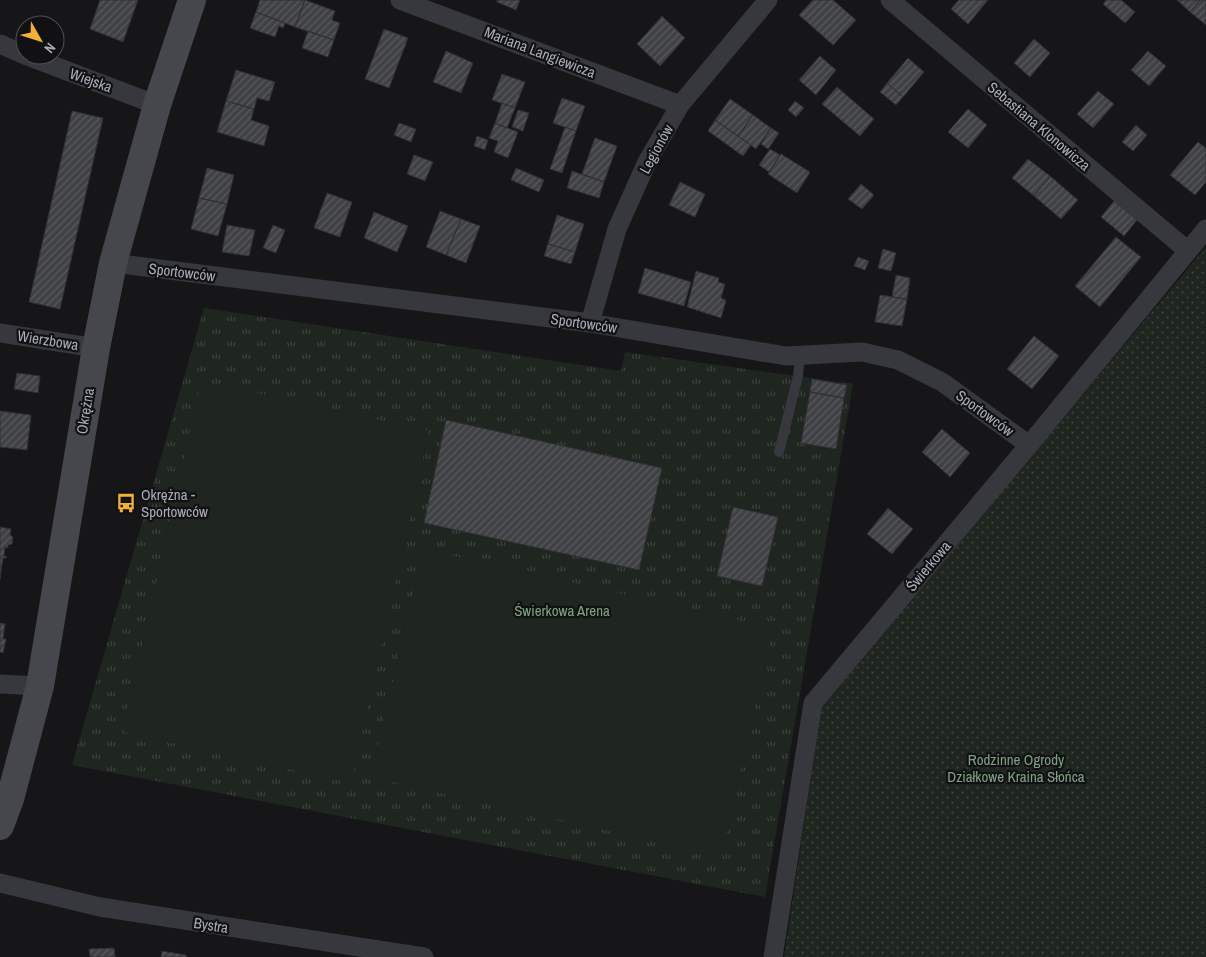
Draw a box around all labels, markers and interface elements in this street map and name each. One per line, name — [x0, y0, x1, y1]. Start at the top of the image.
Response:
north arrow — [15, 15, 65, 65]
street label: Mariana Langiewicza — [481, 21, 599, 83]
text: N — [40, 39, 60, 57]
street label: Wiejska — [67, 63, 115, 97]
street label: Sebastiana Klonowicza — [983, 77, 1095, 175]
street label: Legionów — [634, 120, 678, 177]
street label: Sportowców — [147, 257, 217, 287]
street label: Sportowców — [549, 308, 619, 338]
street label: Wierzbowa — [16, 325, 80, 355]
street label: Sportowców — [952, 385, 1018, 441]
street label: Okrężna — [71, 386, 99, 436]
place label: Okrężna - Sportowców — [141, 484, 208, 522]
bus stop icon: Okrężna - Sportowców — [115, 492, 137, 514]
street label: Świerkowa — [901, 536, 955, 596]
park label: Świerkowa Arena — [514, 600, 610, 621]
park label: Rodzinne Ogrody Działkowe Kraina Słońca — [947, 749, 1085, 787]
street label: Bystra — [192, 912, 230, 938]

